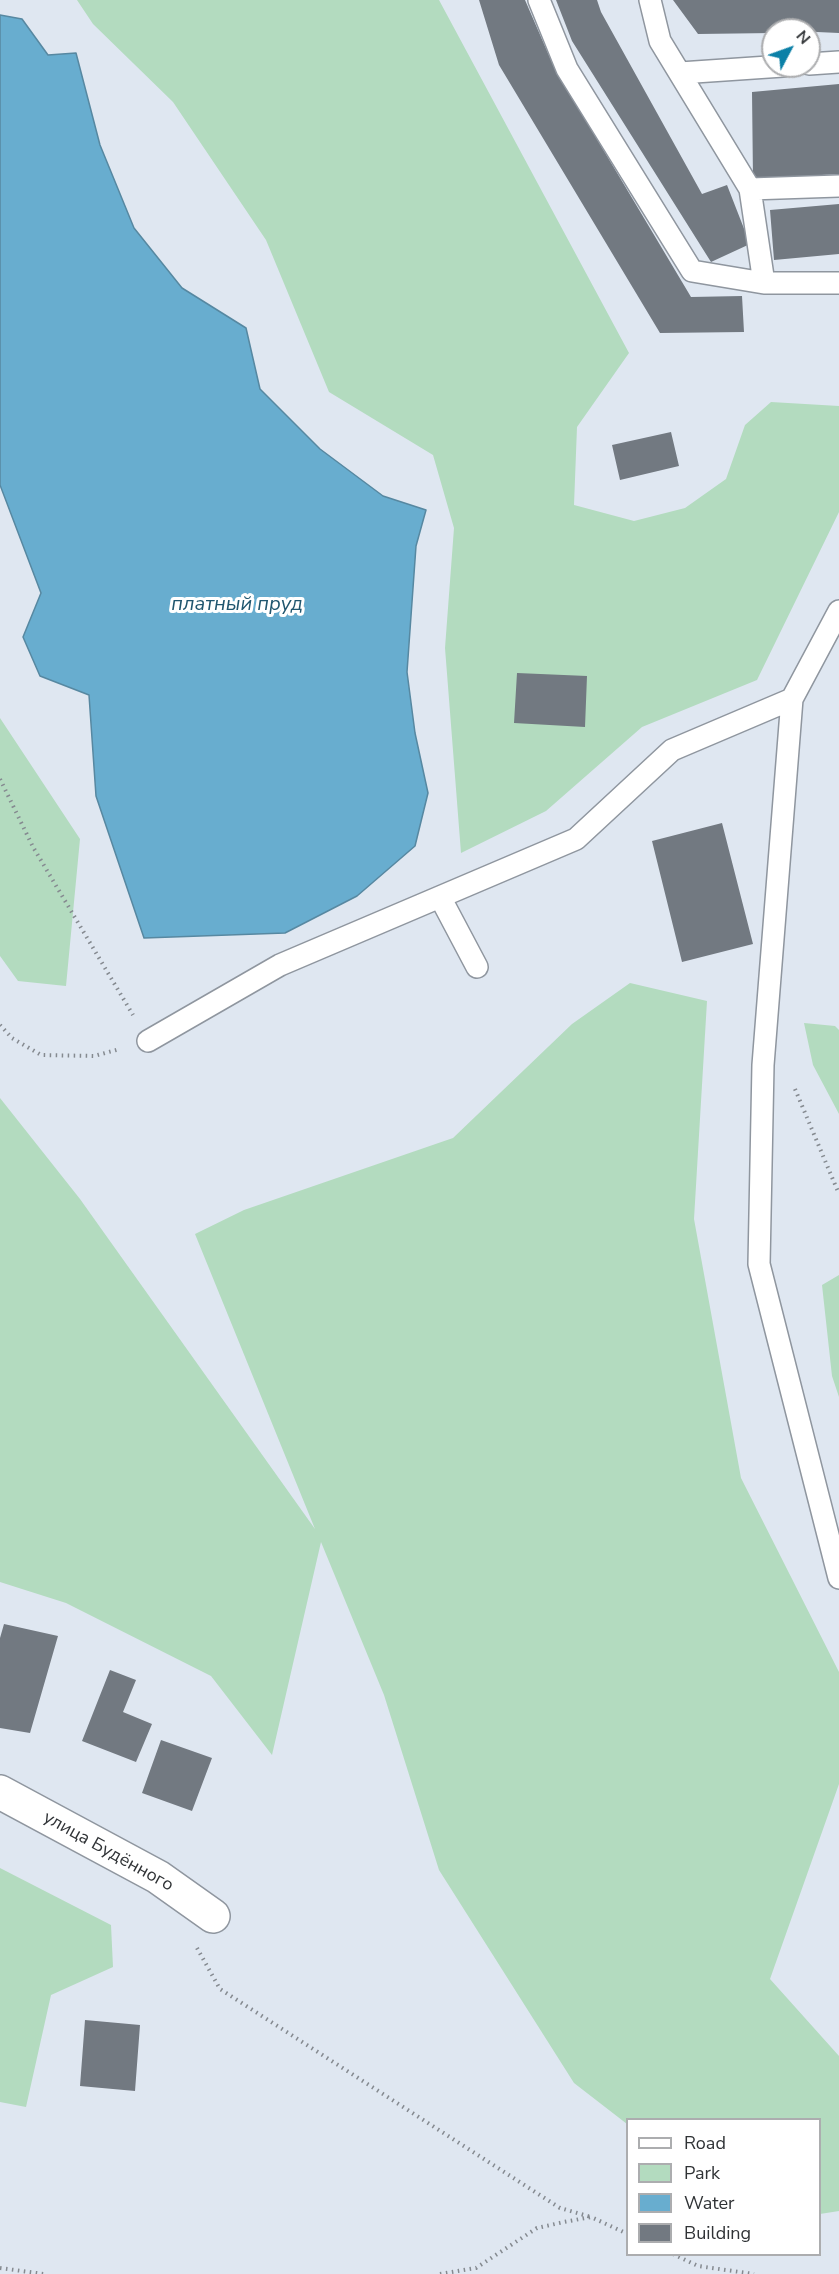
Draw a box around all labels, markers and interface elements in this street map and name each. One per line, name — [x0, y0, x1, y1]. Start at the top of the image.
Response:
north arrow — [761, 18, 821, 78]
text: N — [791, 26, 815, 49]
water label: платный пруд — [171, 593, 303, 617]
street label: улица Будённого — [39, 1807, 177, 1897]
legend — [626, 2118, 821, 2256]
text: Road — [684, 2131, 726, 2155]
text: Park — [684, 2161, 720, 2185]
text: Water — [684, 2191, 735, 2215]
text: Building — [684, 2221, 751, 2245]

